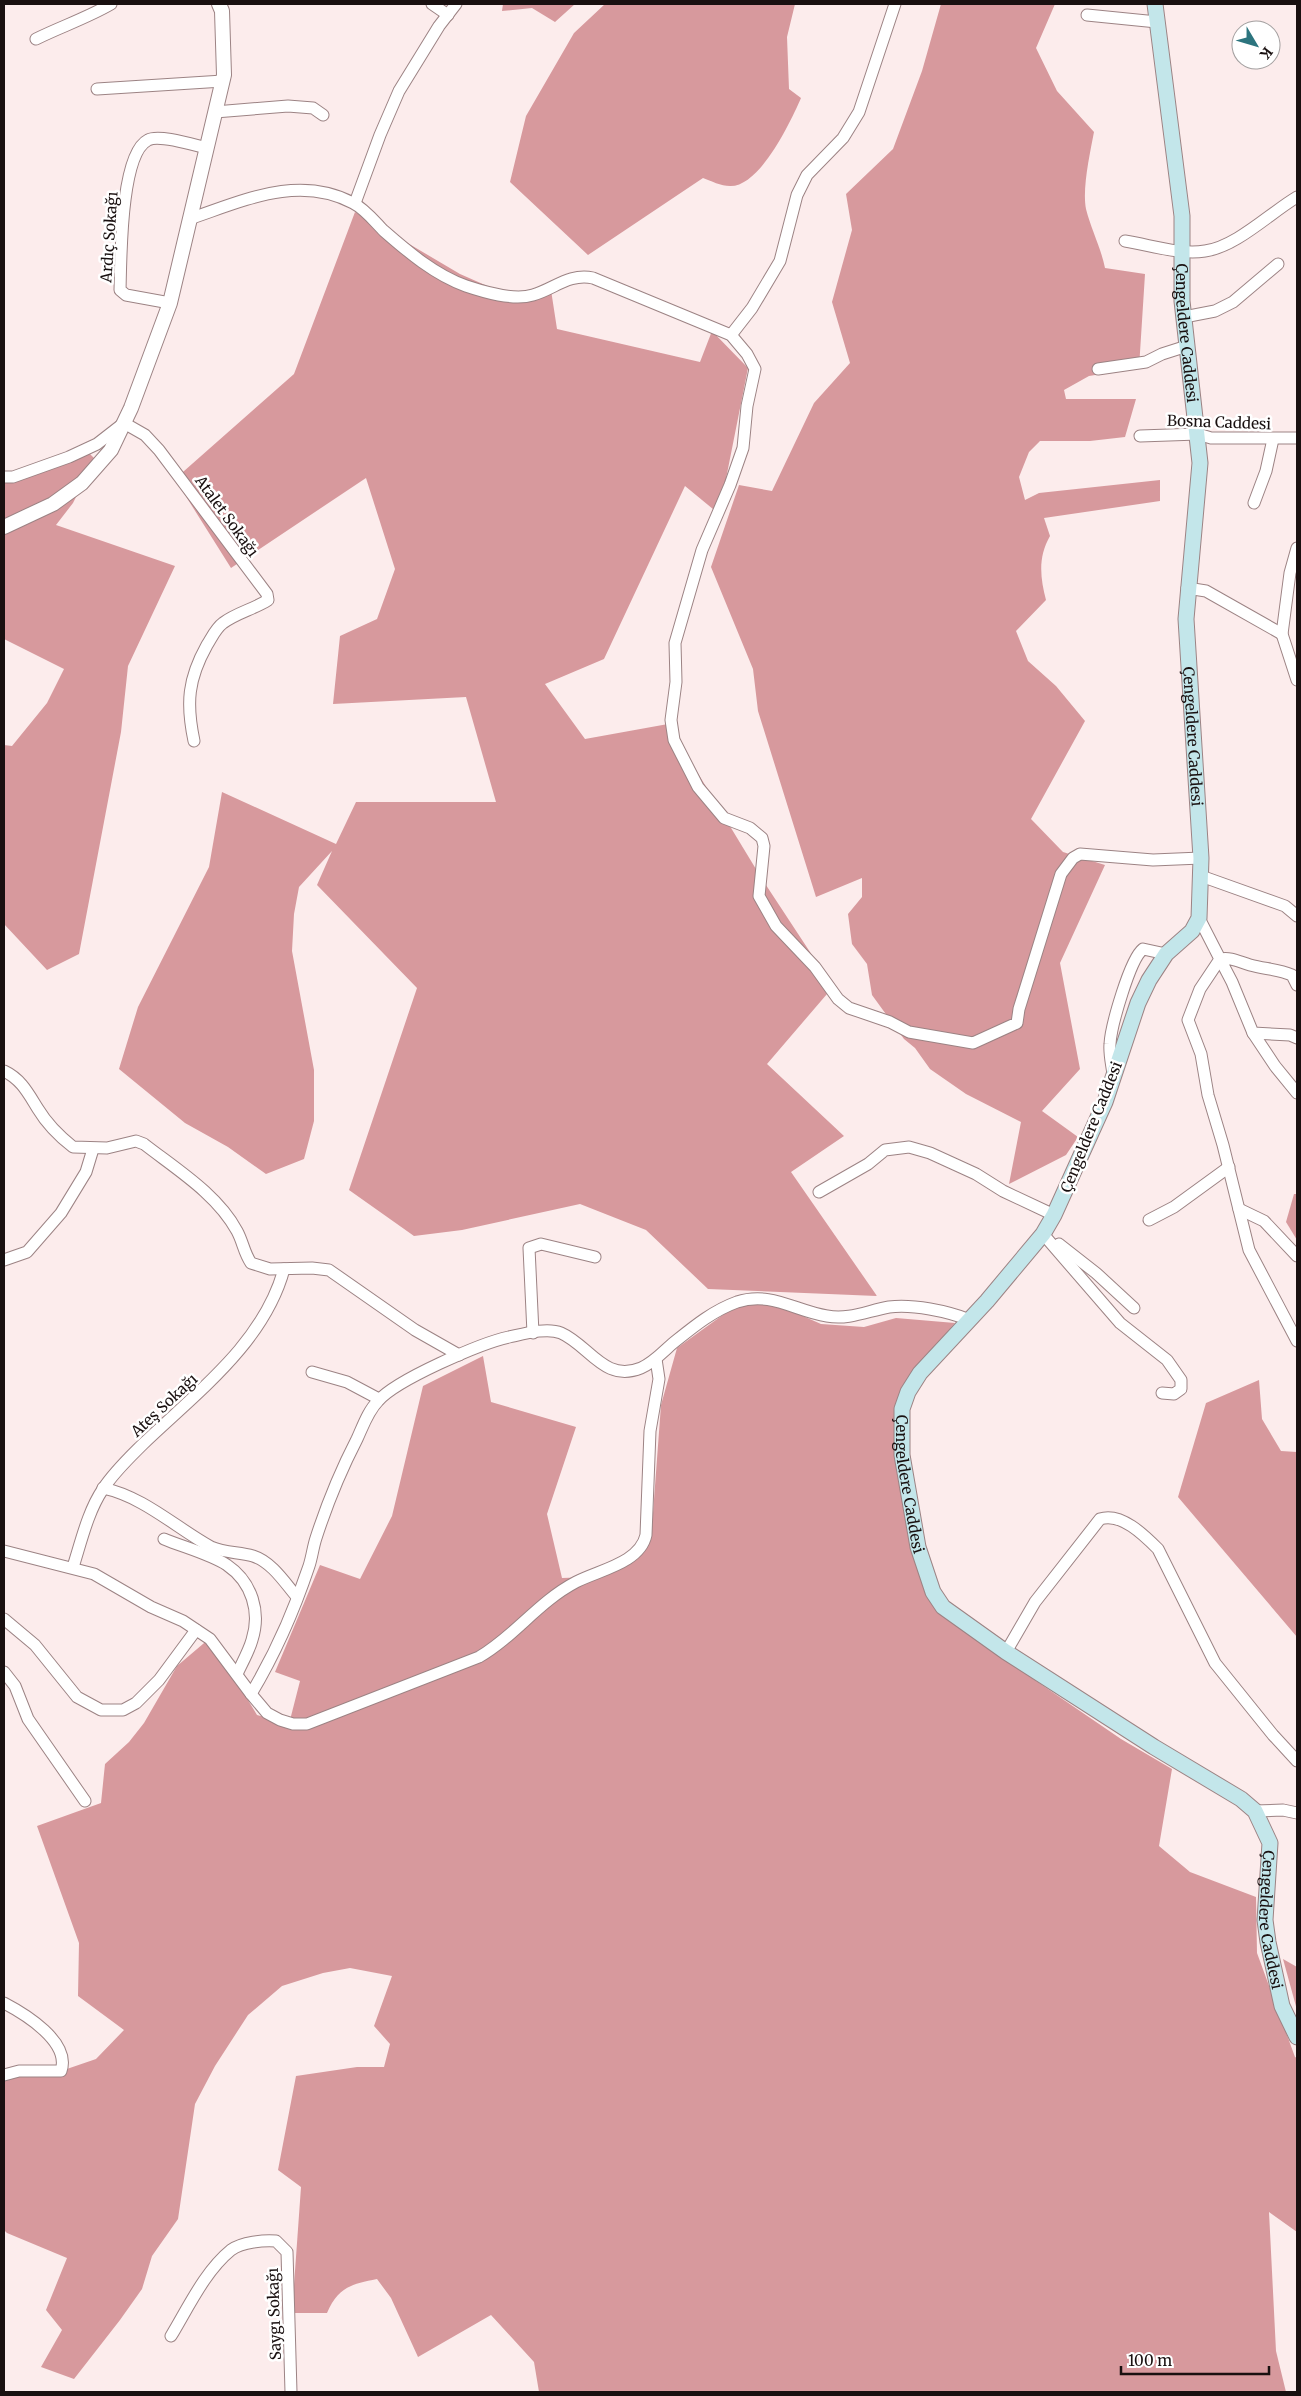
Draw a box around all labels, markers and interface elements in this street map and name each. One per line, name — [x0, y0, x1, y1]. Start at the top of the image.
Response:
north arrow — [1231, 20, 1281, 70]
text: K — [1256, 43, 1277, 63]
street label: Ardıç Sokağı — [96, 191, 122, 284]
street label: Çengeldere Caddesi — [1172, 263, 1203, 404]
street label: Bosna Caddesi — [1167, 411, 1272, 433]
street label: Atalet Sokağı — [191, 471, 263, 560]
street label: Çengeldere Caddesi — [1180, 666, 1207, 807]
street label: Çengeldere Caddesi — [1056, 1059, 1126, 1195]
street label: Ateş Sokağı — [126, 1369, 201, 1441]
street label: Çengeldere Caddesi — [893, 1415, 929, 1556]
street label: Çengeldere Caddesi — [1255, 1850, 1288, 1991]
street label: Saygı Sokağı — [263, 2267, 285, 2361]
scale bar — [1121, 2344, 1268, 2376]
text: 100 m — [1128, 2351, 1172, 2370]

